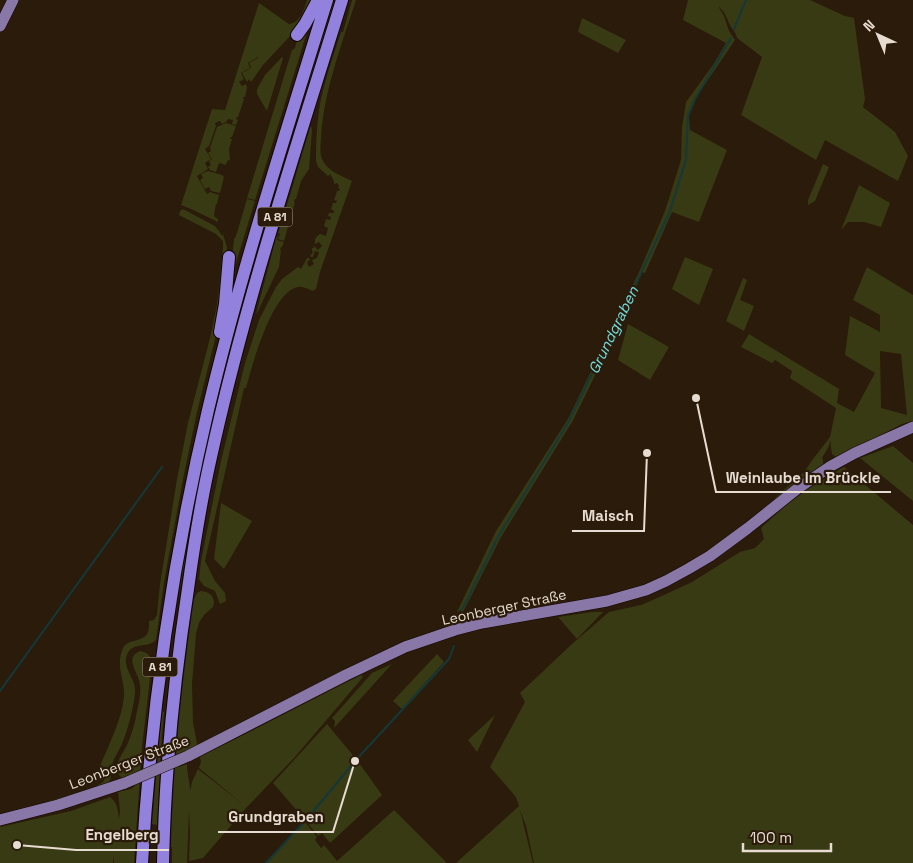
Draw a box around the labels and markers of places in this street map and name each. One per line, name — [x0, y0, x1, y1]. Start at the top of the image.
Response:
callout: Weinlaube Im Brückle — [716, 462, 891, 492]
callout: Maisch — [572, 501, 644, 531]
callout: Grundgraben — [218, 802, 333, 832]
callout: Engelberg — [76, 820, 169, 850]

